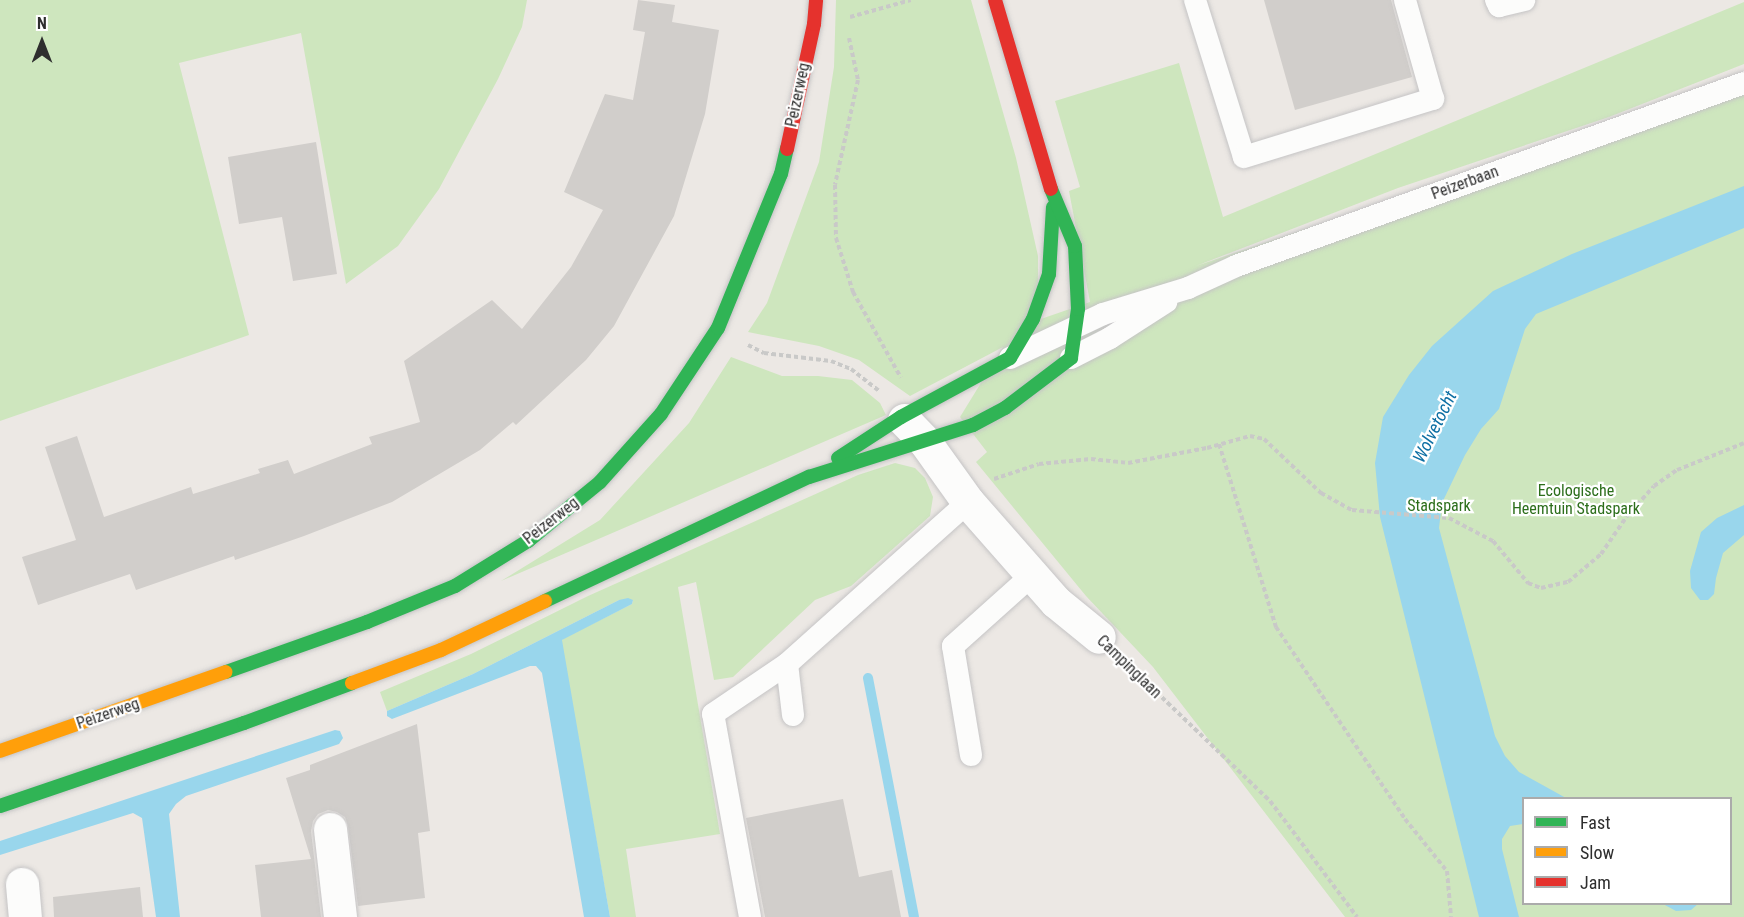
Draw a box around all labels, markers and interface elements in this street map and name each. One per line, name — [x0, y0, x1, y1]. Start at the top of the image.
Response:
north arrow — [12, 12, 72, 72]
text: N — [37, 14, 47, 33]
street label: Peizerweg — [782, 61, 814, 129]
street label: Peizerbaan — [1429, 162, 1501, 204]
water label: Wolvetocht — [1408, 388, 1462, 466]
park label: Ecologische Heemtuin Stadspark — [1512, 481, 1640, 519]
street label: Peizerweg — [519, 493, 583, 549]
park label: Stadspark — [1407, 496, 1471, 516]
street label: Campinglaan — [1093, 631, 1165, 703]
street label: Peizerweg — [74, 694, 142, 734]
legend — [1522, 797, 1732, 905]
text: Fast — [1580, 812, 1611, 833]
text: Slow — [1580, 842, 1614, 863]
text: Jam — [1580, 872, 1611, 893]

